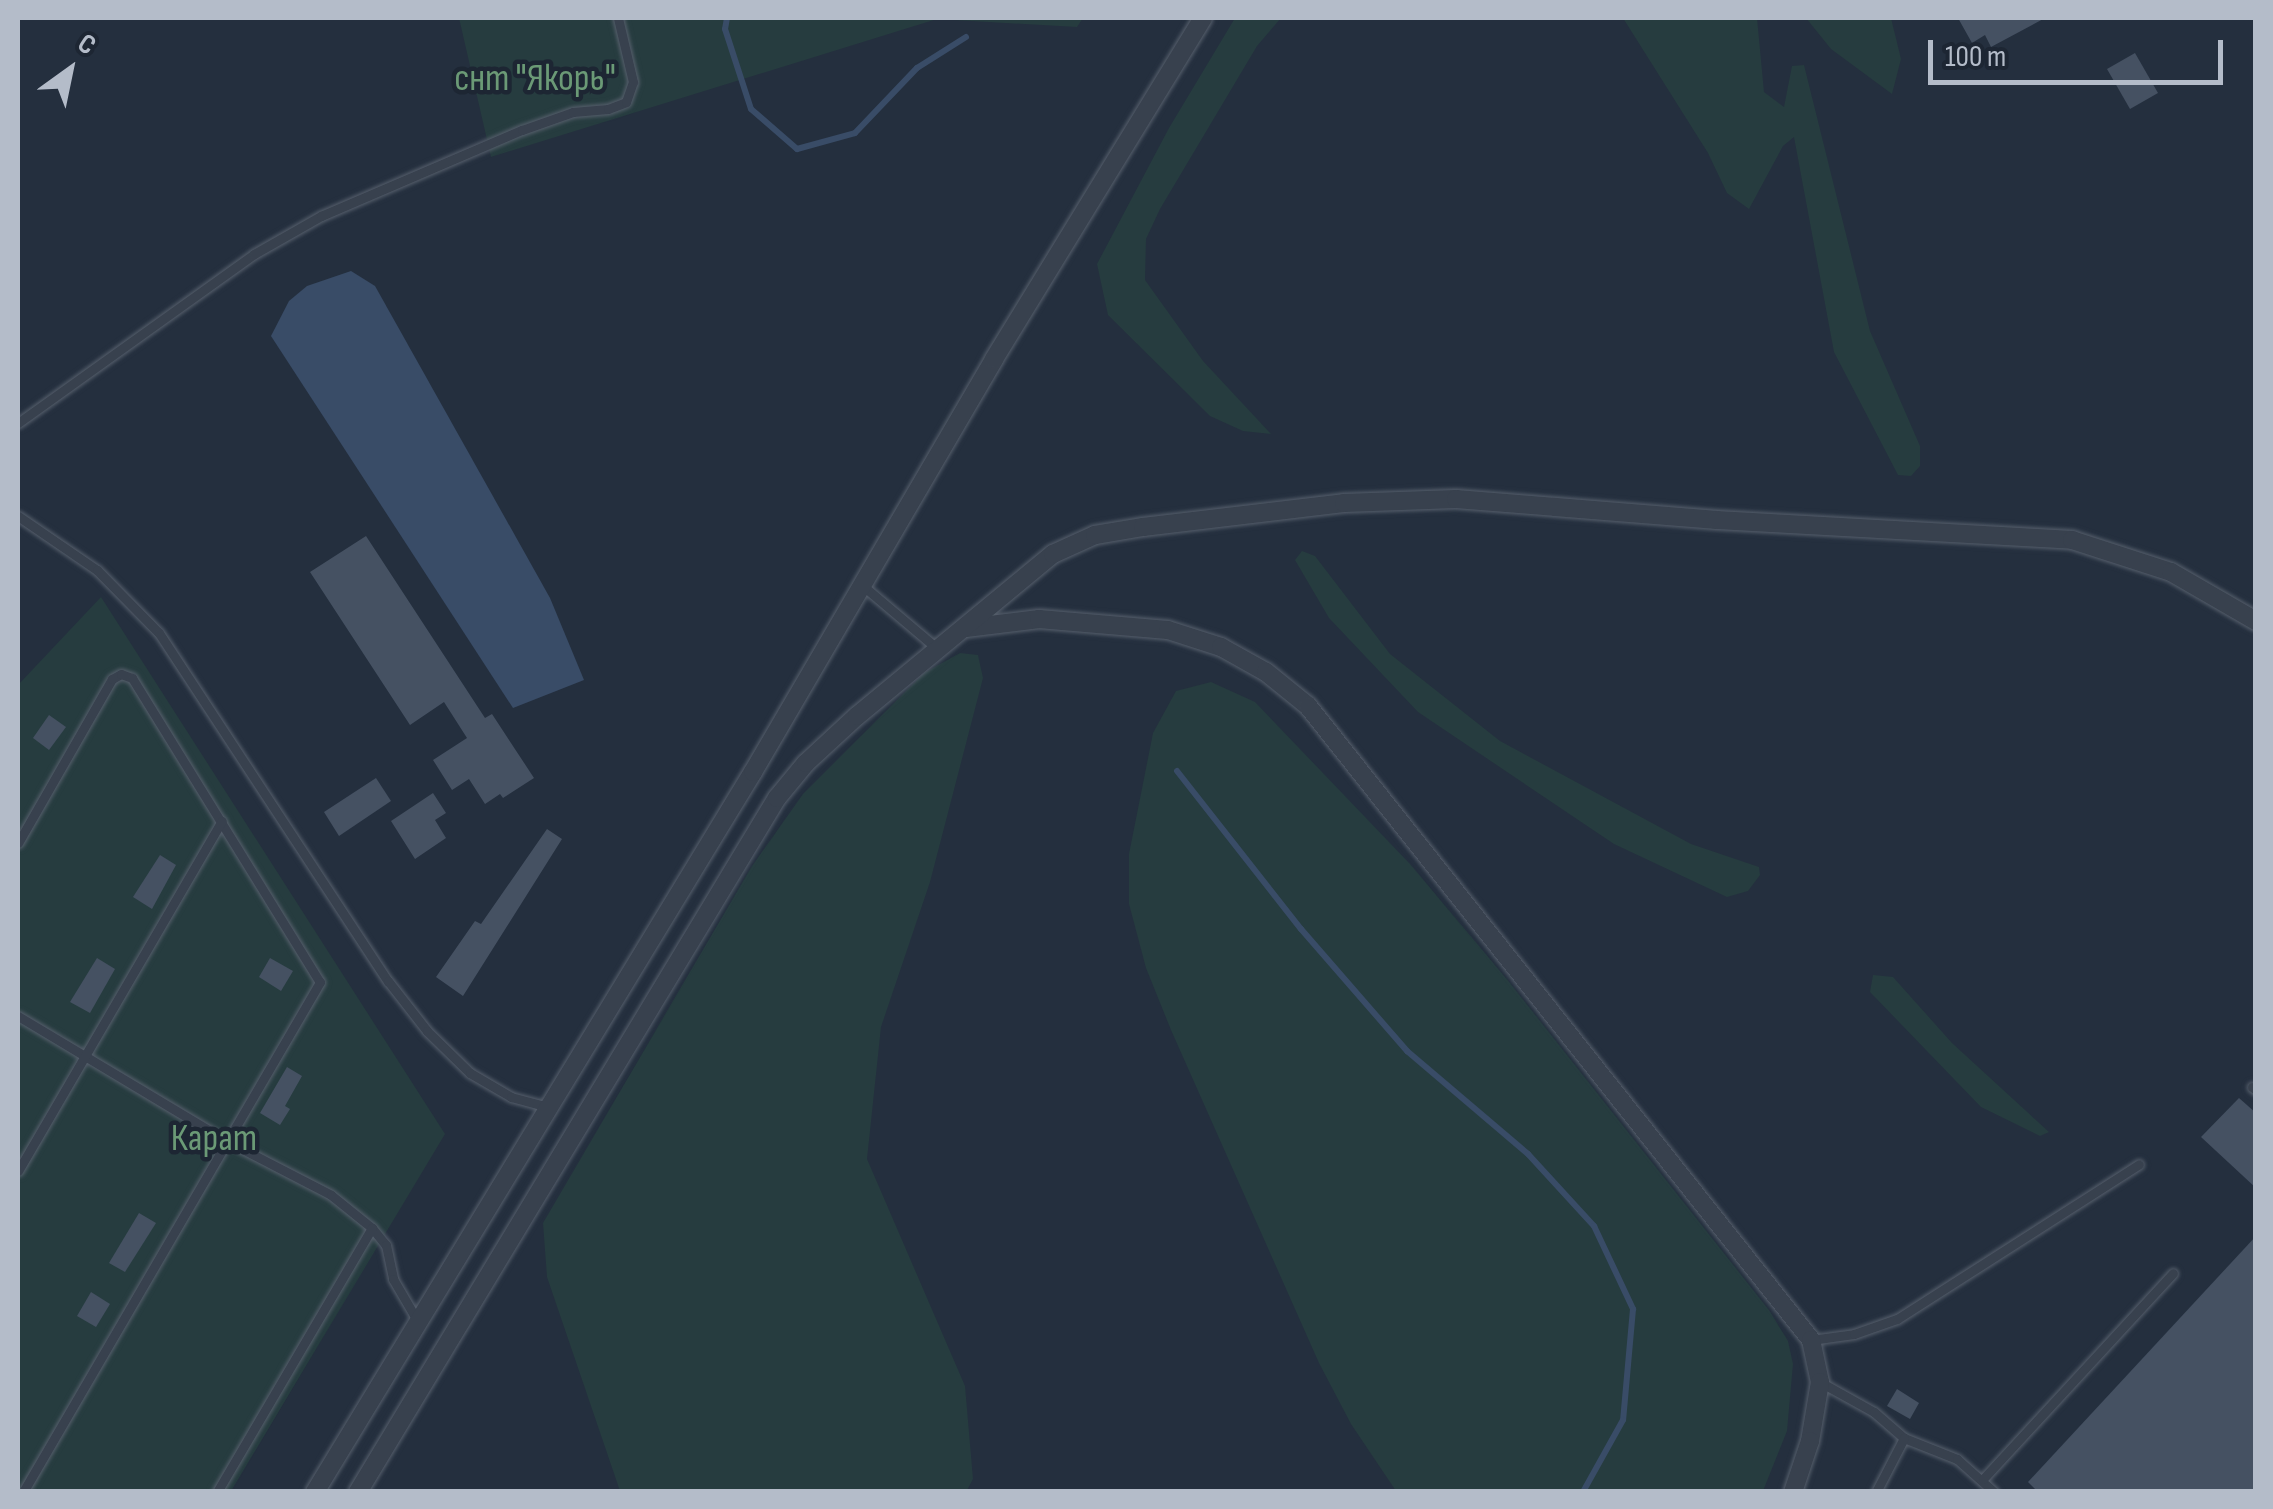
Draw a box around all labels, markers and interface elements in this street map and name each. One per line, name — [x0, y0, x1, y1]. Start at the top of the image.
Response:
north arrow — [20, 20, 120, 120]
scale bar — [1933, 20, 2228, 82]
text: С — [72, 27, 102, 62]
text: 100 m — [1945, 39, 2006, 75]
park label: снт "Якорь" — [454, 56, 616, 102]
park label: Карат — [171, 1116, 257, 1162]

